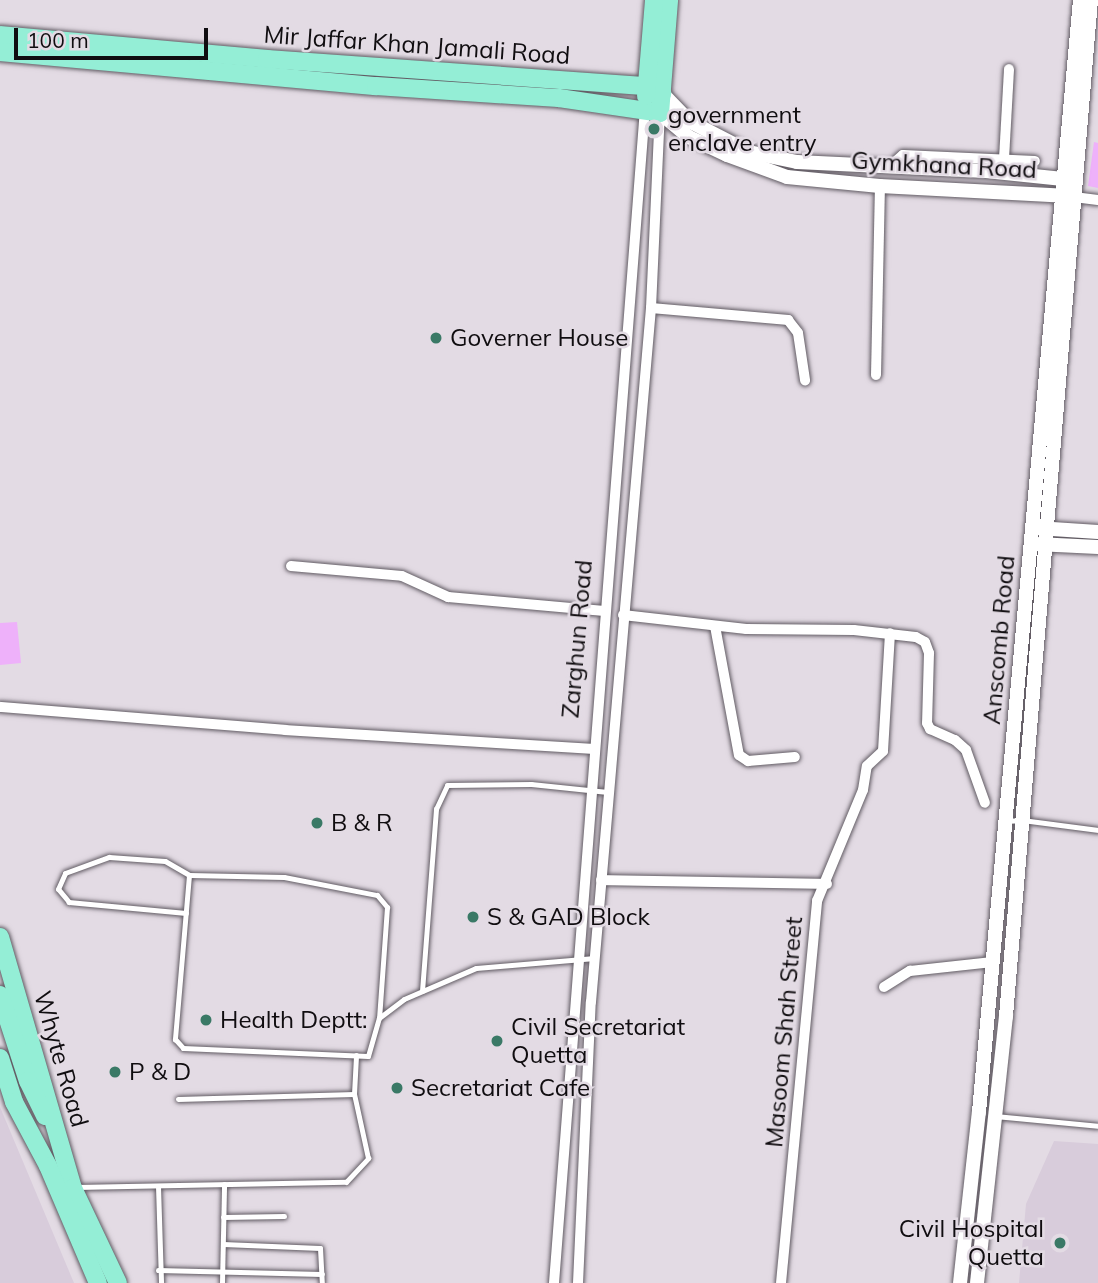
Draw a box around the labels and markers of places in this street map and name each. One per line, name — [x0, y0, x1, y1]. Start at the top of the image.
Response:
place label: government enclave entry — [668, 101, 817, 157]
marker: government enclave entry — [646, 121, 662, 137]
place label: Governer House — [450, 324, 628, 352]
marker: Governer House — [428, 330, 444, 346]
place label: B & R — [331, 809, 393, 837]
marker: B & R — [309, 815, 325, 831]
place label: S & GAD Block — [487, 903, 650, 931]
marker: S & GAD Block — [465, 909, 481, 925]
place label: Health Deptt: — [220, 1006, 368, 1034]
marker: Health Deptt: — [198, 1012, 214, 1028]
place label: Civil Secretariat Quetta — [511, 1013, 685, 1069]
marker: Civil Secretariat Quetta — [489, 1033, 505, 1049]
place label: P & D — [129, 1058, 191, 1086]
marker: P & D — [107, 1064, 123, 1080]
place label: Secretariat Cafe — [411, 1074, 590, 1102]
marker: Secretariat Cafe — [389, 1080, 405, 1096]
place label: Civil Hospital Quetta — [899, 1215, 1044, 1271]
marker: Civil Hospital Quetta — [1050, 1233, 1070, 1253]

